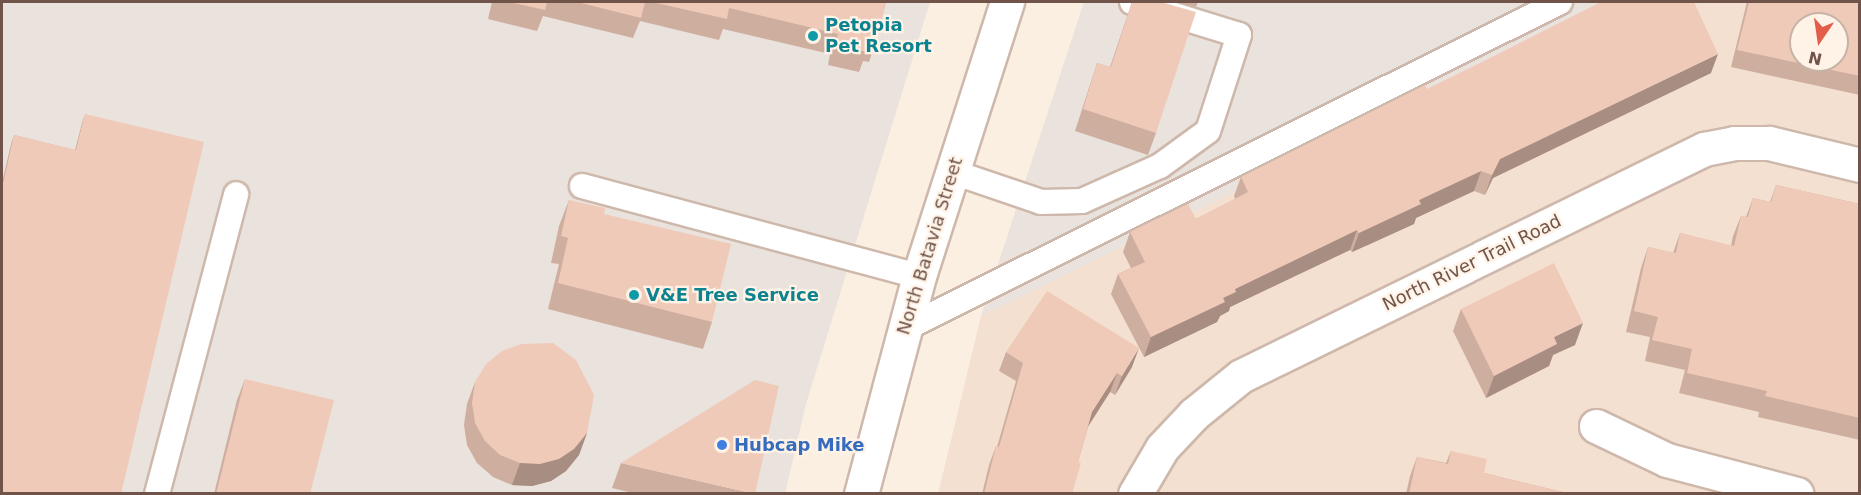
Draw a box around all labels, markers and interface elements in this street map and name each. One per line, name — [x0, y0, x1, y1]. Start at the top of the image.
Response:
north arrow — [1789, 12, 1849, 72]
place label: Petopia Pet Resort — [825, 15, 932, 57]
marker: Petopia Pet Resort — [806, 29, 820, 43]
text: N — [1807, 47, 1824, 69]
street label: North Batavia Street — [893, 155, 967, 337]
street label: North River Trail Road — [1379, 210, 1565, 316]
place label: V&E Tree Service — [646, 284, 819, 306]
marker: V&E Tree Service — [627, 288, 641, 302]
place label: Hubcap Mike — [734, 434, 865, 456]
marker: Hubcap Mike — [715, 438, 729, 452]

